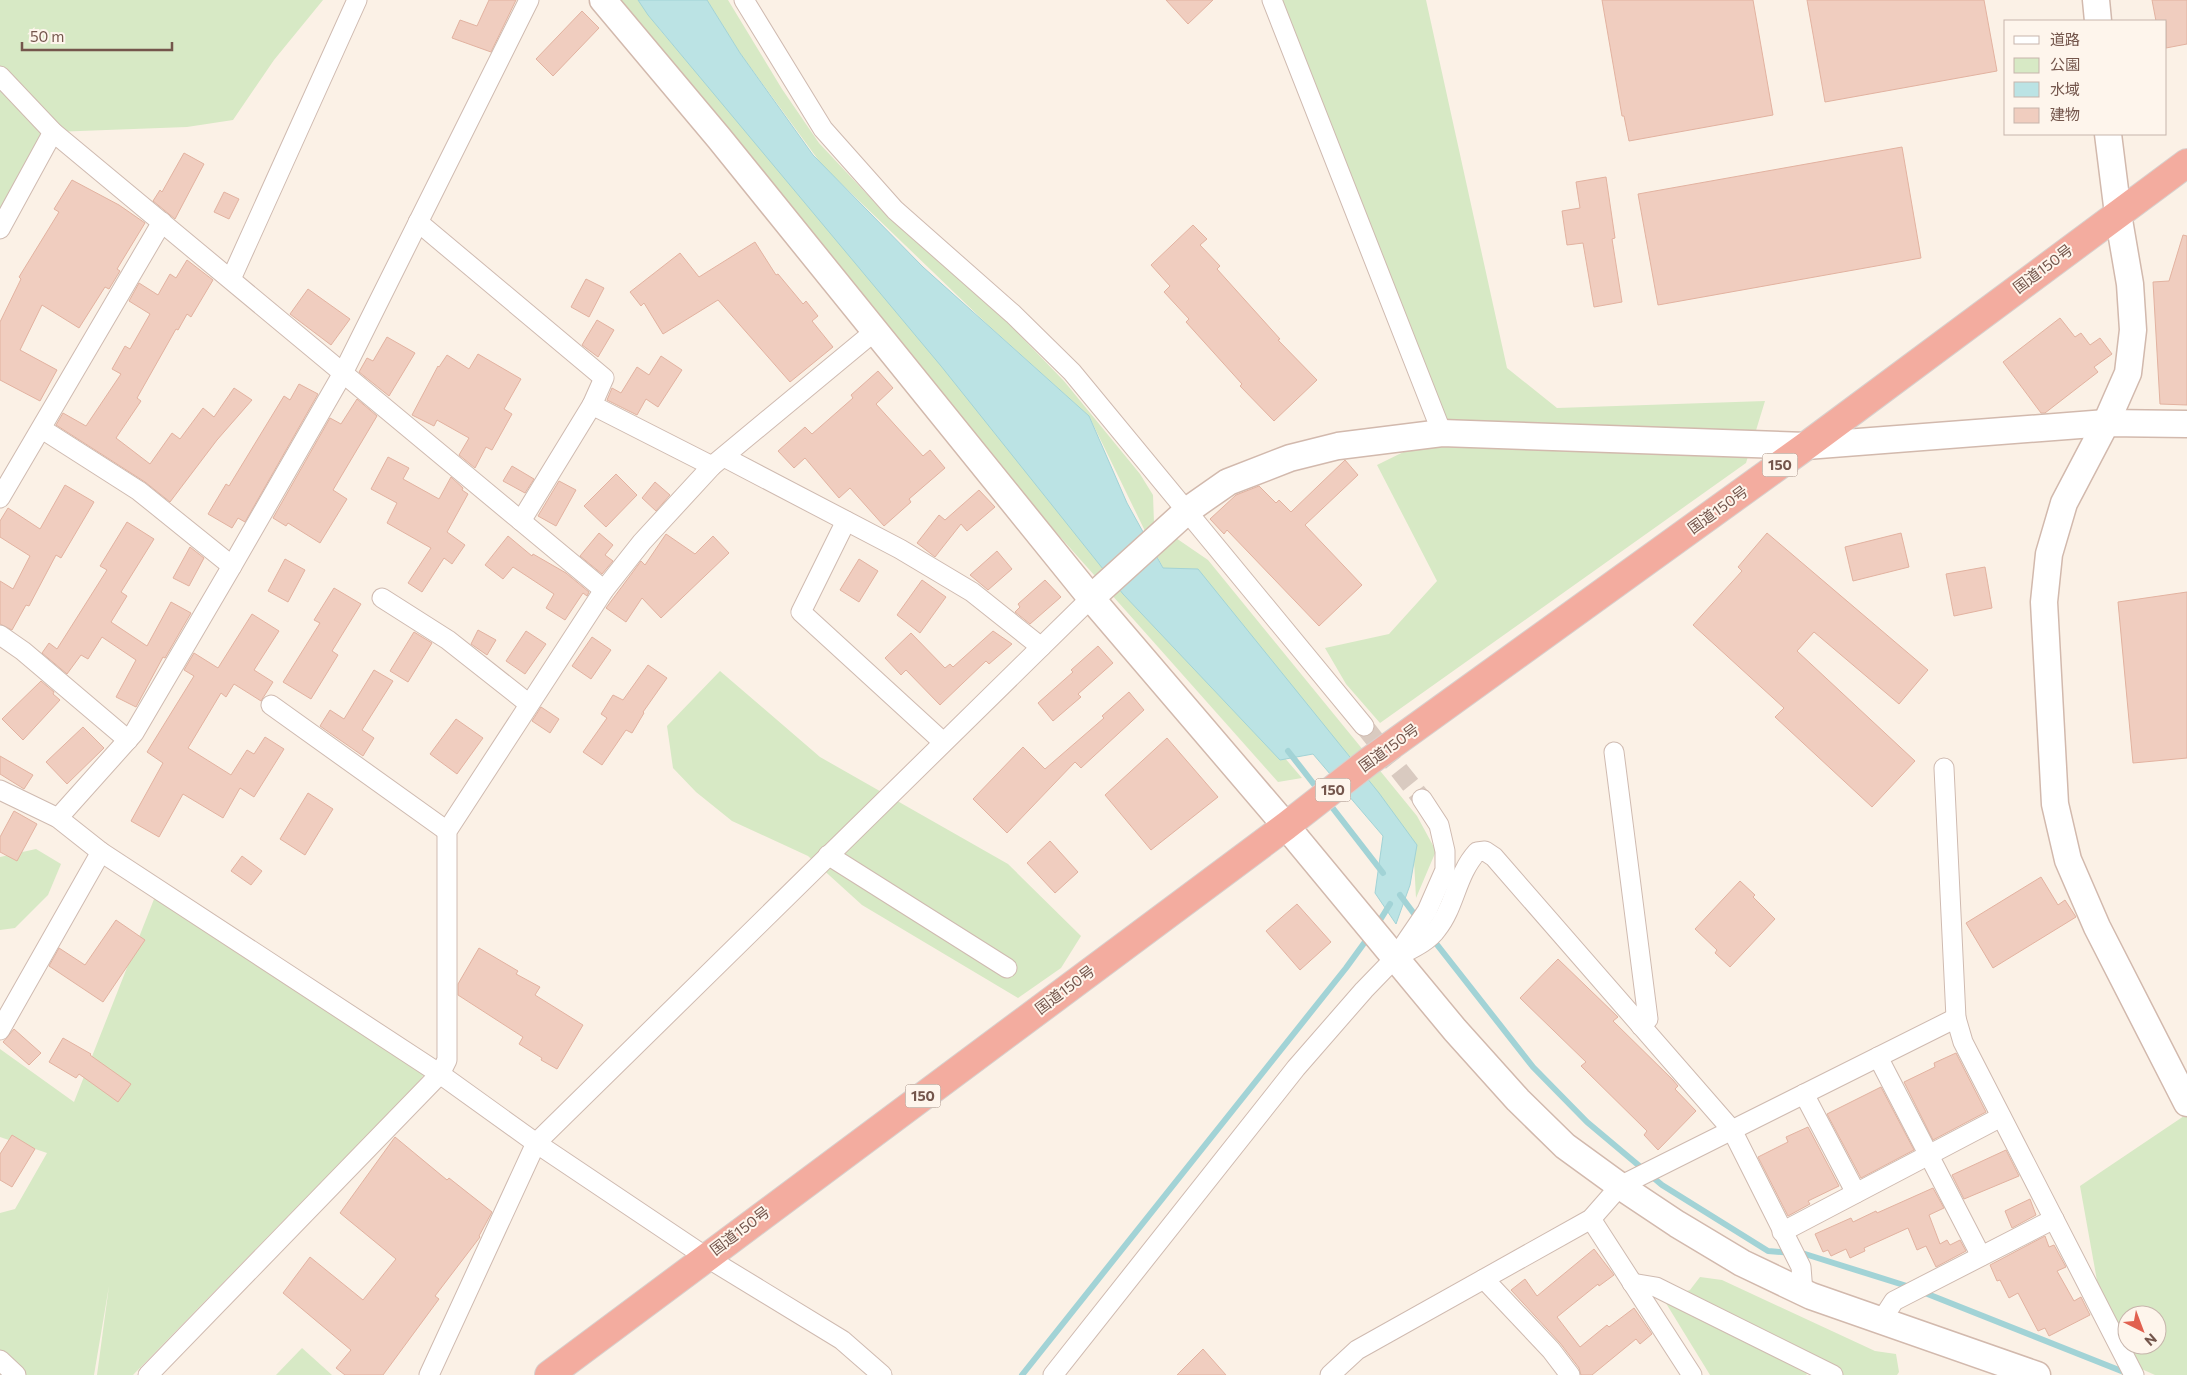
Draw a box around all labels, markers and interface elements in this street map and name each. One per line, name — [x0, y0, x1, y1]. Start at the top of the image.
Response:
scale bar — [22, 20, 172, 52]
legend — [2004, 20, 2167, 135]
text: 50 m — [30, 27, 64, 45]
text: 道路 — [2050, 30, 2080, 48]
text: 公園 — [2050, 55, 2080, 73]
text: 水域 — [2050, 80, 2080, 98]
text: 建物 — [2050, 105, 2080, 123]
street label: 国道150号 — [2009, 240, 2076, 296]
road number: 150 — [1762, 454, 1798, 476]
street label: 国道150号 — [1684, 481, 1751, 537]
street label: 国道150号 — [1355, 719, 1422, 775]
road number: 150 — [1316, 778, 1350, 802]
street label: 国道150号 — [1031, 961, 1098, 1017]
road number: 150 — [906, 1084, 940, 1108]
street label: 国道150号 — [706, 1202, 773, 1258]
north arrow — [2117, 1305, 2167, 1355]
text: N — [2141, 1330, 2161, 1350]

